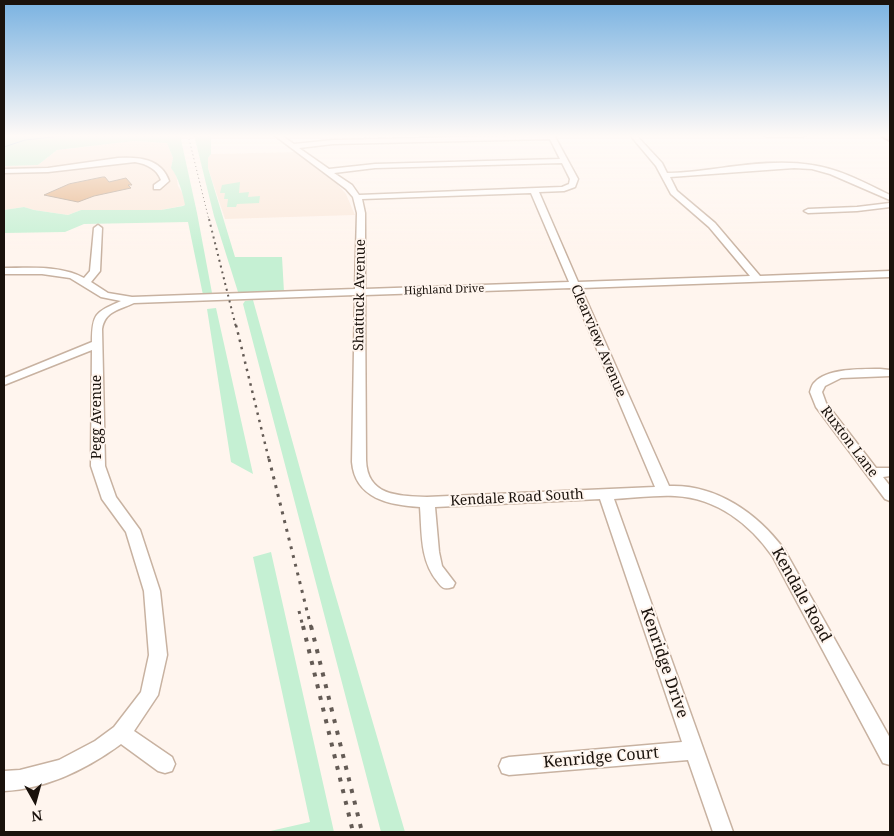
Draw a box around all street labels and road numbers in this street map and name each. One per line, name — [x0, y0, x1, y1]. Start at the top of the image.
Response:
street label: Shattuck Avenue — [351, 239, 369, 351]
street label: Highland Drive — [404, 282, 484, 298]
street label: Clearview Avenue — [567, 282, 629, 400]
street label: Pegg Avenue — [89, 375, 105, 459]
street label: Ruxton Lane — [817, 403, 881, 481]
street label: Kendale Road South — [450, 486, 584, 510]
street label: Kendale Road — [767, 545, 835, 645]
street label: Kenridge Drive — [636, 605, 692, 721]
street label: Kenridge Court — [542, 743, 660, 773]

